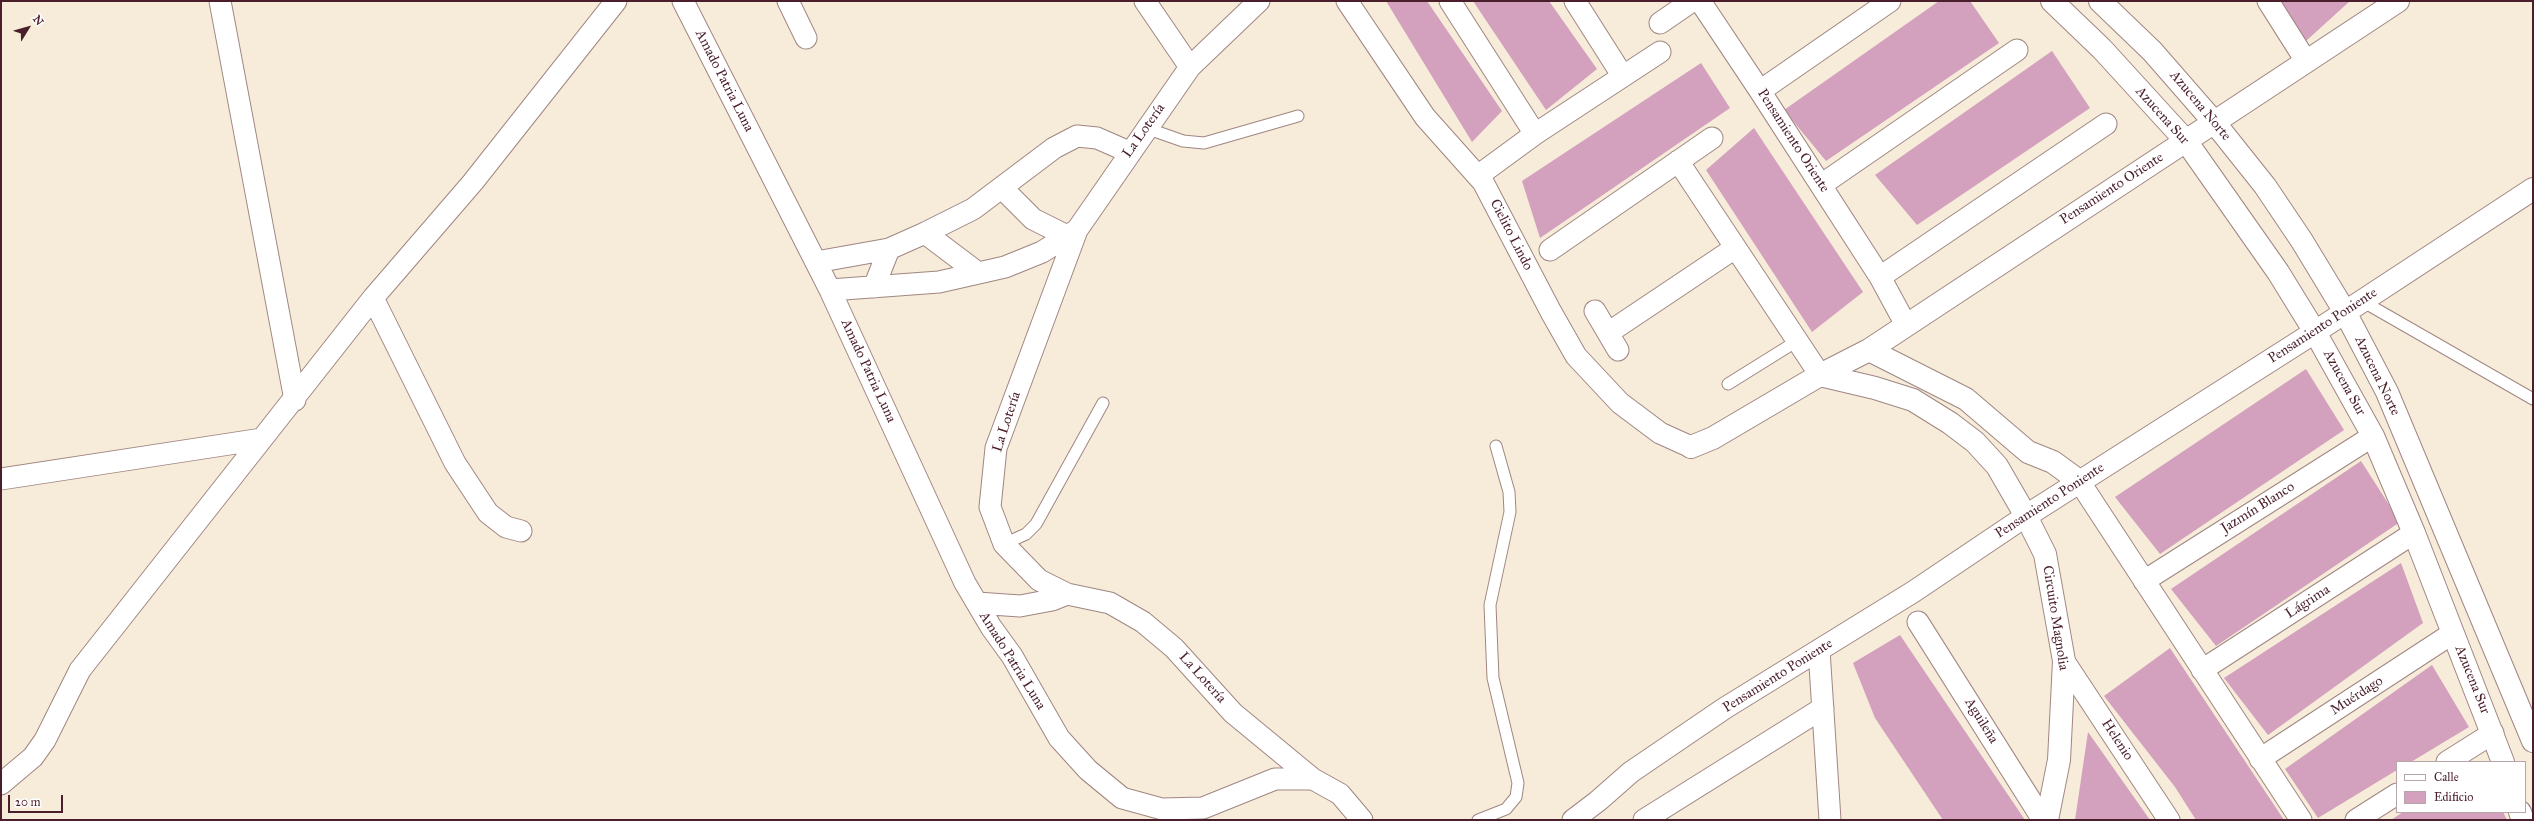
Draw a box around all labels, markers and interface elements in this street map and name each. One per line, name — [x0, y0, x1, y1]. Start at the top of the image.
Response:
north arrow — [8, 8, 48, 48]
text: N — [30, 13, 46, 28]
street label: Amado Patria Luna — [691, 27, 757, 135]
street label: Azucena Norte — [2166, 68, 2234, 144]
street label: Azucena Sur — [2132, 83, 2192, 149]
street label: Pensamiento Oriente — [1753, 86, 1833, 196]
street label: La Lotería — [1119, 101, 1169, 161]
street label: Pensamiento Oriente — [2057, 149, 2167, 229]
street label: Cielito Lindo — [1486, 197, 1536, 273]
street label: Pensamiento Poniente — [2265, 285, 2381, 367]
street label: Amado Patria Luna — [837, 317, 899, 425]
street label: Azucena Norte — [2351, 333, 2403, 419]
street label: Azucena Sur — [2319, 347, 2369, 419]
street label: La Lotería — [989, 390, 1025, 454]
street label: Pensamiento Poniente — [1992, 460, 2108, 542]
street label: Jazmín Blanco — [2218, 479, 2298, 537]
street label: Circuito Magnolia — [2038, 564, 2072, 672]
street label: Lágrima — [2283, 581, 2333, 623]
street label: Amado Patria Luna — [975, 609, 1049, 713]
street label: Pensamiento Poniente — [1720, 635, 1836, 717]
street label: Azucena Sur — [2451, 643, 2493, 717]
street label: La Lotería — [1175, 649, 1229, 707]
street label: Muérdago — [2328, 673, 2386, 719]
street label: Aguileña — [1961, 695, 2001, 747]
street label: Helenio — [2097, 716, 2137, 764]
legend — [2396, 761, 2526, 813]
text: Calle — [2434, 770, 2459, 784]
scale bar — [10, 787, 65, 813]
text: Edificio — [2434, 790, 2473, 804]
text: 20 m — [15, 795, 41, 809]

